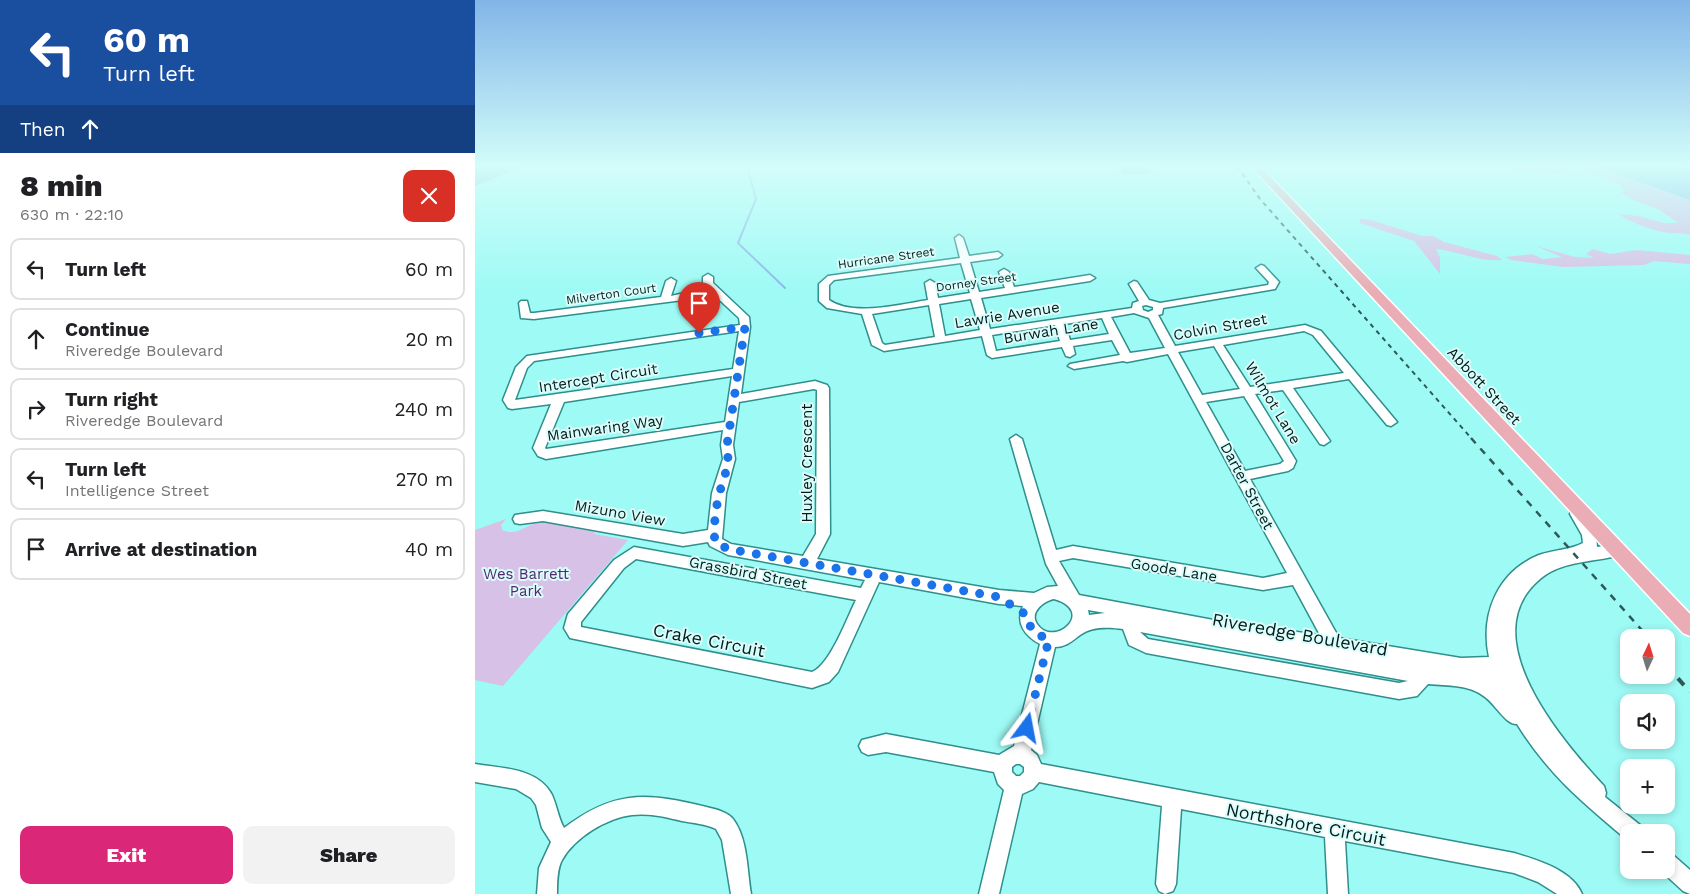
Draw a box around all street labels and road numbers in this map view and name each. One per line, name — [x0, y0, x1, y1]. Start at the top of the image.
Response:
street label: Hurricane Street — [837, 244, 935, 272]
street label: Dorney Street — [935, 269, 1017, 295]
street label: Milverton Court — [565, 281, 657, 307]
street label: Lawrie Avenue — [953, 298, 1061, 332]
street label: Colvin Street — [1172, 310, 1269, 344]
street label: Burwah Lane — [1002, 315, 1100, 347]
street label: Abbott Street — [1444, 343, 1525, 429]
street label: Wilmot Lane — [1241, 359, 1305, 447]
street label: Intercept Circuit — [537, 360, 659, 396]
street label: Huxley Crescent — [798, 403, 816, 522]
street label: Mainwaring Way — [546, 411, 664, 445]
street label: Darter Street — [1217, 439, 1278, 533]
street label: Mizuno View — [573, 496, 667, 530]
street label: Grassbird Street — [687, 553, 809, 593]
street label: Goode Lane — [1129, 554, 1219, 586]
street label: Riveredge Boulevard — [1210, 608, 1390, 660]
street label: Crake Circuit — [651, 619, 767, 661]
street label: Northshore Circuit — [1224, 798, 1388, 850]

